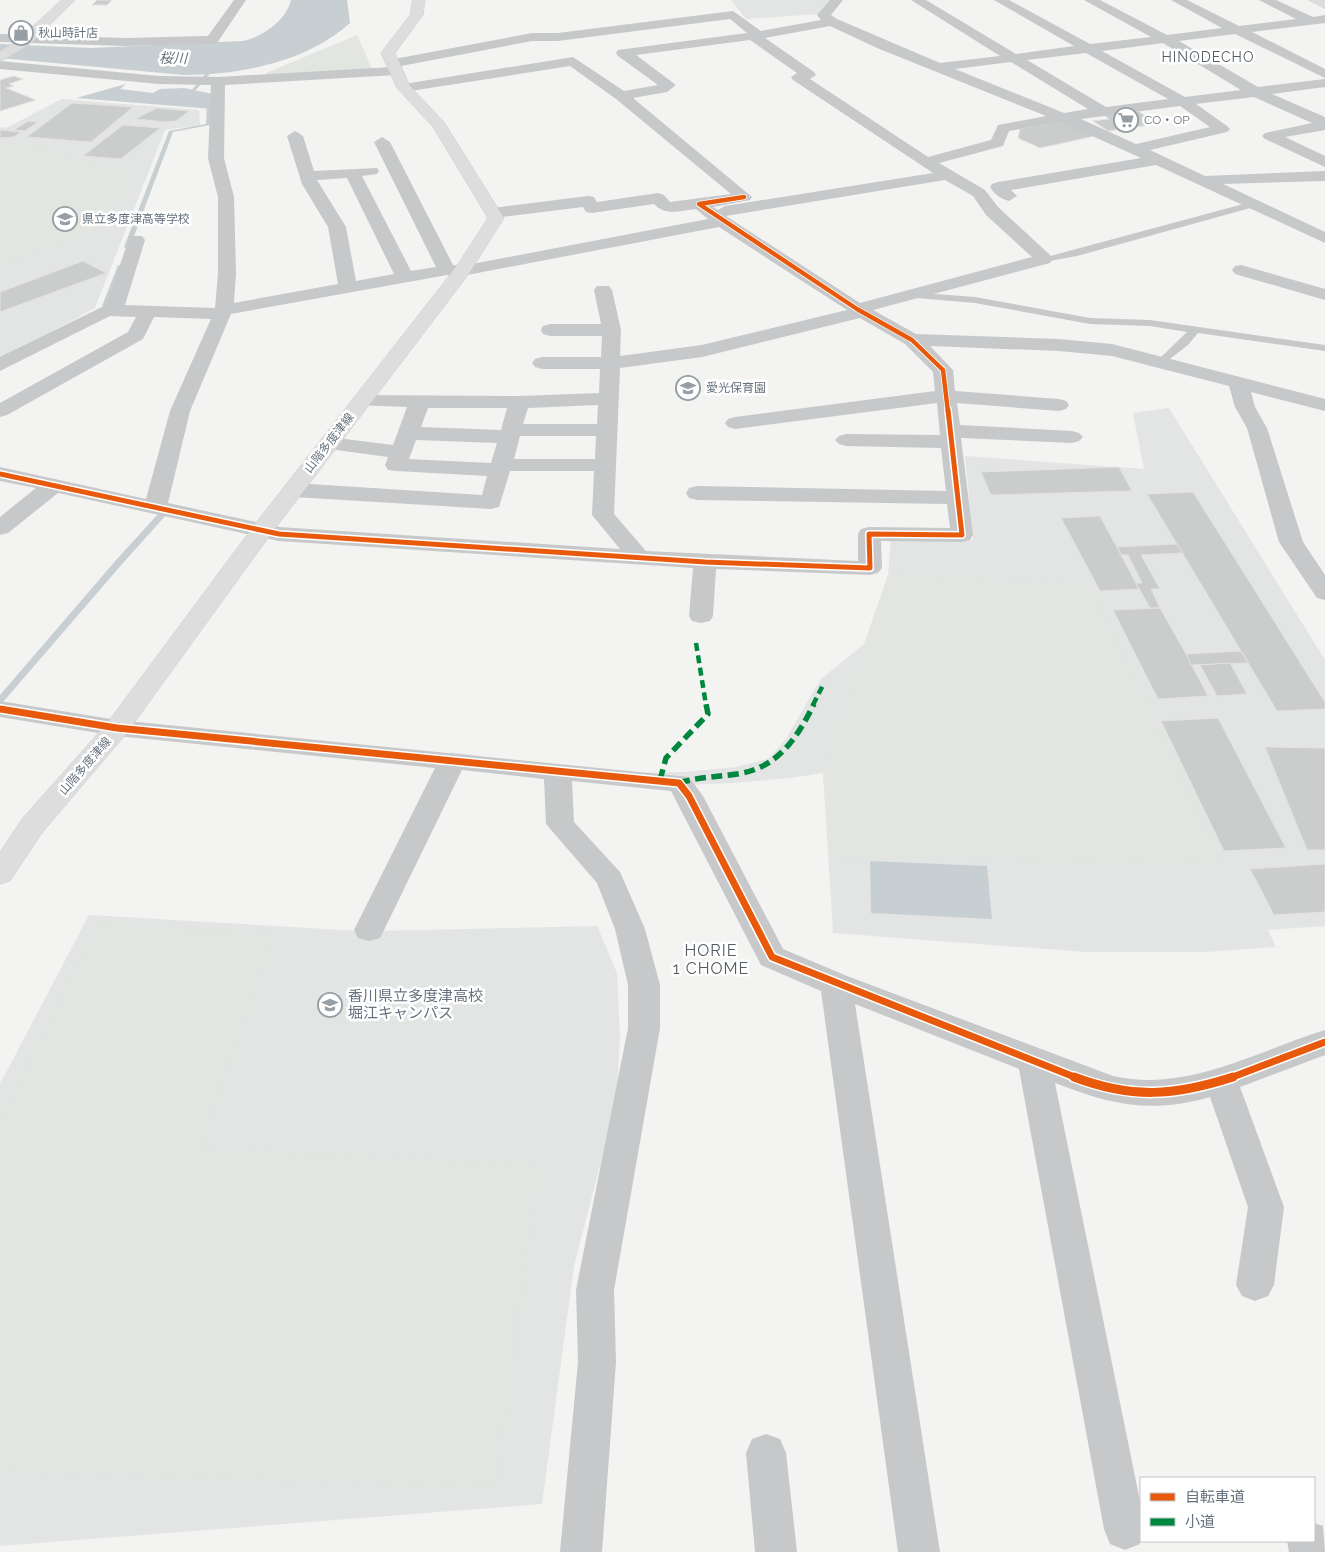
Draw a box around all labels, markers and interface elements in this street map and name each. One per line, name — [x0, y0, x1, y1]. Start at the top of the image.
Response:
shop icon: 秋山時計店 — [8, 20, 34, 46]
place label: 秋山時計店 — [38, 26, 98, 40]
district label: HINODECHO — [1162, 49, 1254, 65]
water label: 桜川 — [159, 50, 189, 66]
supermarket icon: CO・OP — [1113, 107, 1139, 133]
place label: CO・OP — [1144, 113, 1190, 127]
school or university icon: 県立多度津高等学校 — [52, 206, 78, 232]
place label: 県立多度津高等学校 — [82, 212, 190, 226]
school or university icon: 愛光保育園 — [675, 375, 701, 401]
place label: 愛光保育園 — [706, 381, 766, 395]
street label: 山階多度津線 — [301, 410, 357, 476]
street label: 山階多度津線 — [56, 734, 114, 798]
district label: HORIE 1 CHOME — [673, 941, 749, 978]
place label: 香川県立多度津高校 堀江キャンパス — [348, 987, 483, 1022]
school or university icon: 香川県立多度津高校 堀江キャンパス — [317, 992, 343, 1018]
legend — [1140, 1477, 1315, 1542]
text: 自転車道 — [1185, 1488, 1245, 1506]
text: 小道 — [1185, 1513, 1215, 1531]

